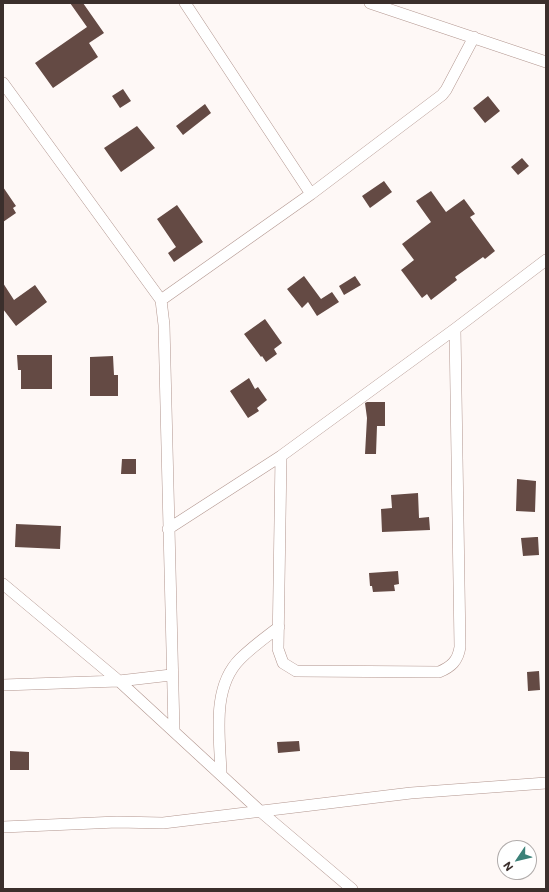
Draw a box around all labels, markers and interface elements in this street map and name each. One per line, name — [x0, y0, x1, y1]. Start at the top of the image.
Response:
north arrow — [497, 840, 537, 880]
text: N — [500, 859, 515, 874]

